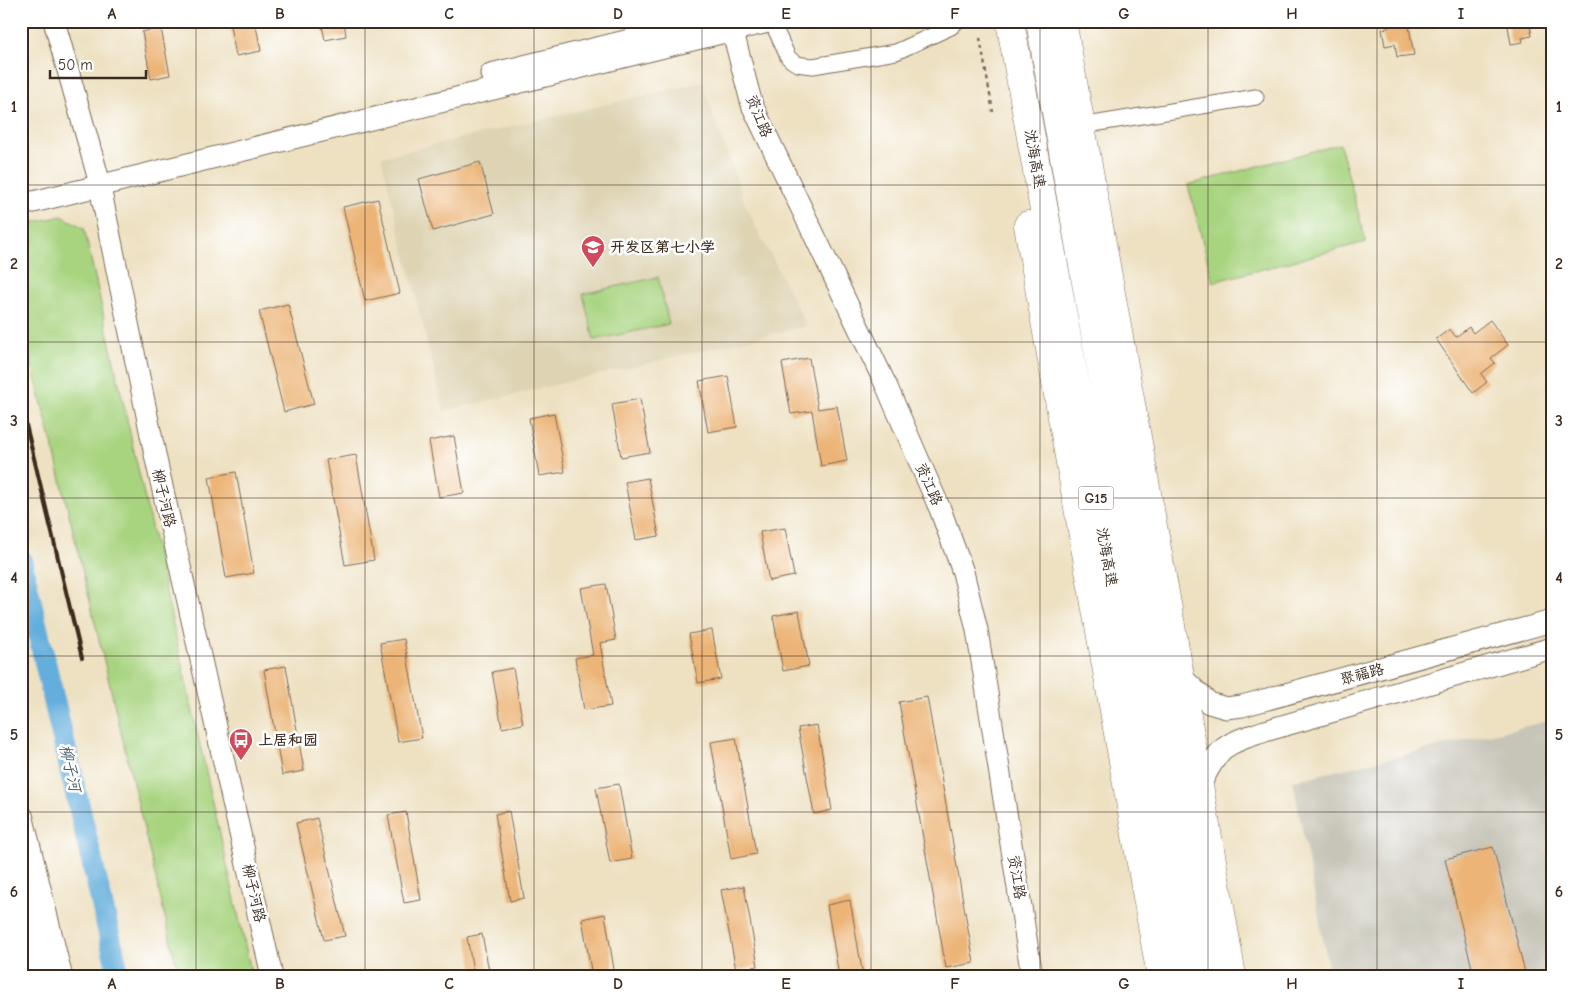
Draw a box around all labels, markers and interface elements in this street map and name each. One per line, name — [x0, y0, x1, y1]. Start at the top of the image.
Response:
text: A — [108, 5, 117, 23]
text: B — [275, 5, 285, 23]
text: C — [444, 5, 454, 23]
text: D — [613, 5, 623, 23]
text: E — [781, 5, 791, 23]
text: F — [950, 5, 960, 23]
text: G — [1118, 5, 1130, 23]
text: H — [1286, 5, 1298, 23]
text: I — [1458, 5, 1464, 23]
scale bar — [50, 48, 146, 80]
text: 50 m — [58, 56, 93, 74]
street label: 资江路 — [742, 92, 776, 140]
text: 1 — [11, 98, 17, 116]
text: 1 — [1556, 98, 1562, 116]
street label: 沈海高速 — [1021, 128, 1049, 190]
school or university icon: 开发区第七小学 — [580, 234, 606, 268]
place label: 开发区第七小学 — [610, 238, 715, 256]
text: 2 — [10, 255, 18, 273]
text: 2 — [1555, 255, 1563, 273]
text: 3 — [10, 412, 18, 430]
text: 3 — [1555, 412, 1563, 430]
street label: 资江路 — [912, 460, 946, 508]
street label: 柳子河路 — [148, 467, 180, 529]
road number: G15 — [1078, 486, 1114, 509]
street label: 沈海高速 — [1093, 526, 1121, 588]
text: 4 — [10, 569, 18, 587]
text: 4 — [1555, 569, 1563, 587]
street label: 聚福路 — [1338, 659, 1386, 689]
text: 5 — [10, 726, 18, 744]
text: 5 — [1555, 726, 1563, 744]
bus stop icon: 上居和园 — [228, 727, 254, 761]
place label: 上居和园 — [258, 731, 318, 749]
water label: 柳子河 — [56, 743, 85, 796]
street label: 资江路 — [1005, 853, 1029, 901]
street label: 柳子河路 — [238, 862, 270, 924]
text: 6 — [10, 883, 18, 901]
text: 6 — [1555, 883, 1563, 901]
text: A — [108, 975, 117, 993]
text: B — [275, 975, 285, 993]
text: C — [444, 975, 454, 993]
text: D — [613, 975, 623, 993]
text: E — [781, 975, 791, 993]
text: F — [950, 975, 960, 993]
text: G — [1118, 975, 1130, 993]
text: H — [1286, 975, 1298, 993]
text: I — [1458, 975, 1464, 993]

